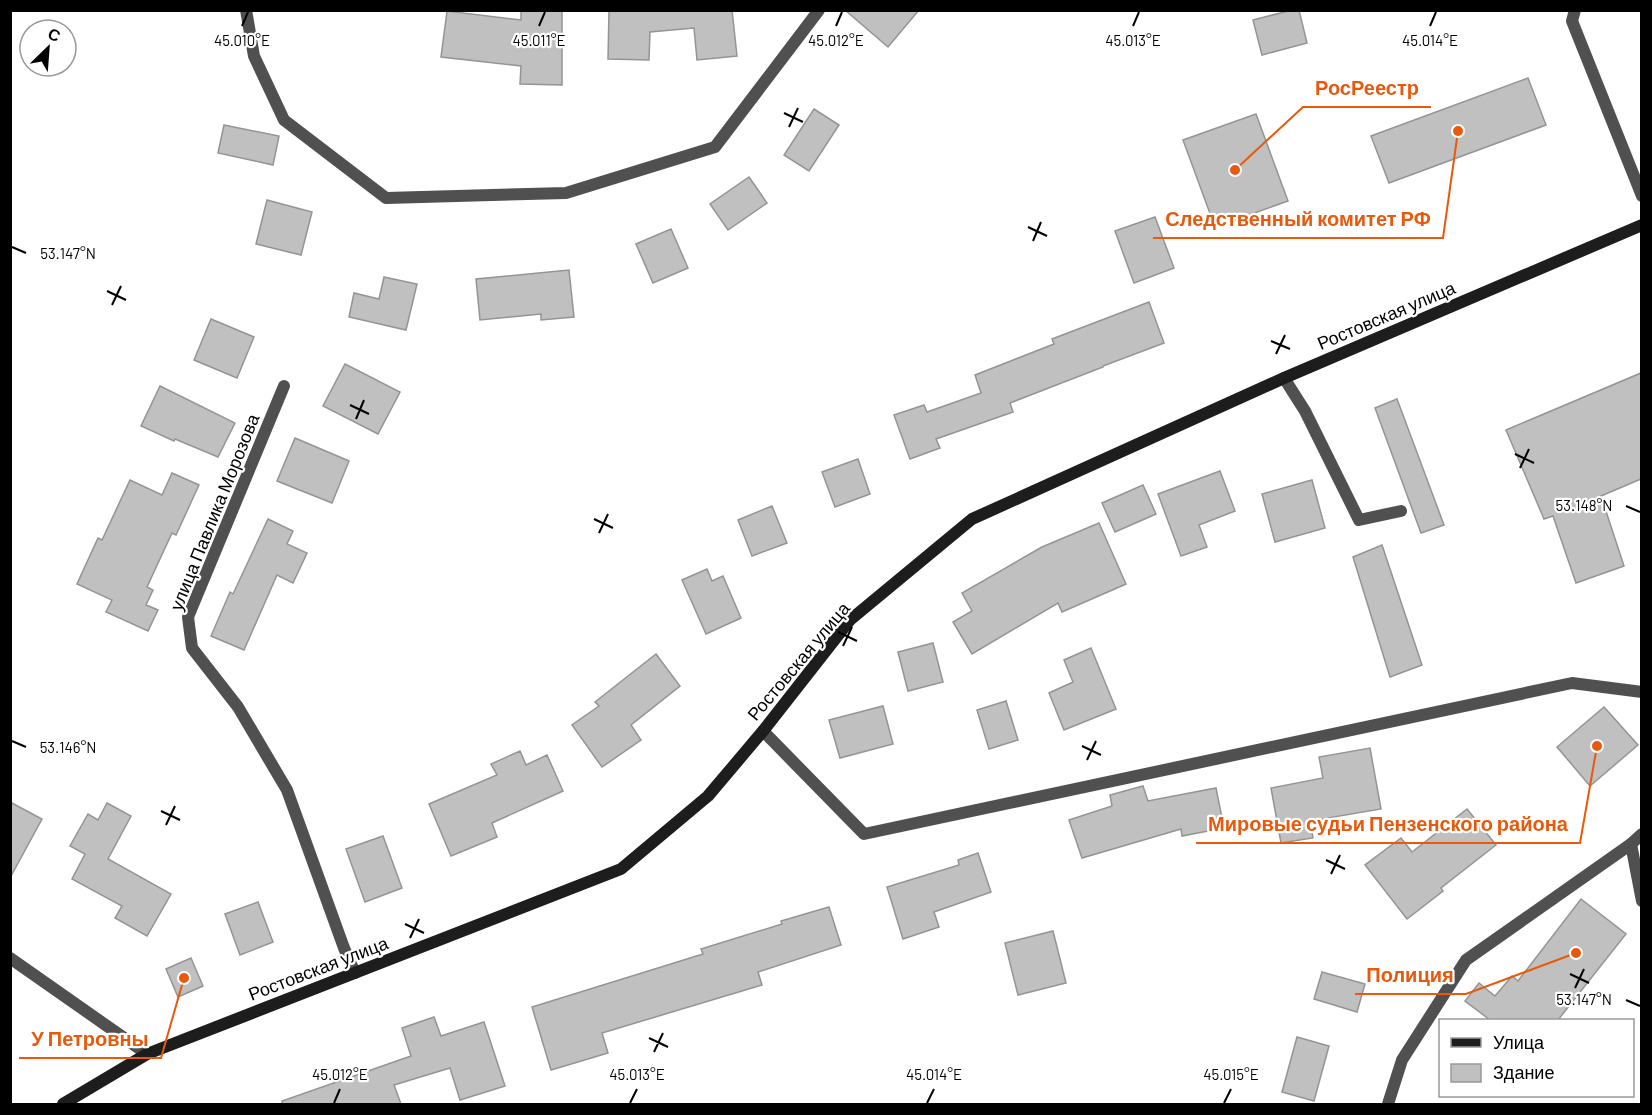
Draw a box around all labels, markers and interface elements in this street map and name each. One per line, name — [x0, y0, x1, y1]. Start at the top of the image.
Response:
north arrow — [18, 18, 78, 78]
text: С — [45, 23, 64, 45]
text: 45.010°E — [214, 31, 270, 49]
text: 45.011°E — [512, 31, 566, 49]
text: 45.012°E — [808, 31, 864, 49]
text: 45.013°E — [1105, 31, 1161, 49]
text: 45.014°E — [1402, 31, 1458, 49]
callout: РосРеестр — [1303, 69, 1431, 107]
text: РосРеестр — [1315, 75, 1419, 99]
callout: Следственный комитет РФ — [1153, 200, 1443, 238]
text: Следственный комитет РФ — [1165, 206, 1431, 230]
text: 53.147°N — [40, 244, 96, 262]
street label: Ростовская улица — [1314, 276, 1459, 354]
street label: улица Павлика Морозова — [164, 410, 264, 614]
text: 53.148°N — [1556, 496, 1612, 514]
street label: Ростовская улица — [742, 597, 855, 725]
text: 53.146°N — [40, 738, 96, 756]
callout: Мировые судьи Пензенского района — [1196, 805, 1580, 843]
text: Мировые судьи Пензенского района — [1208, 811, 1569, 835]
street label: Ростовская улица — [245, 931, 392, 1005]
callout: Полиция — [1355, 956, 1466, 994]
text: Полиция — [1366, 962, 1454, 986]
text: 53.147°N — [1556, 990, 1612, 1008]
legend — [1439, 1019, 1634, 1097]
callout: У Петровны — [19, 1020, 161, 1058]
text: У Петровны — [31, 1026, 149, 1050]
text: Улица — [1493, 1031, 1545, 1053]
text: Здание — [1493, 1061, 1554, 1083]
text: 45.012°E — [312, 1065, 368, 1083]
text: 45.013°E — [609, 1065, 665, 1083]
text: 45.014°E — [906, 1065, 962, 1083]
text: 45.015°E — [1203, 1065, 1259, 1083]

